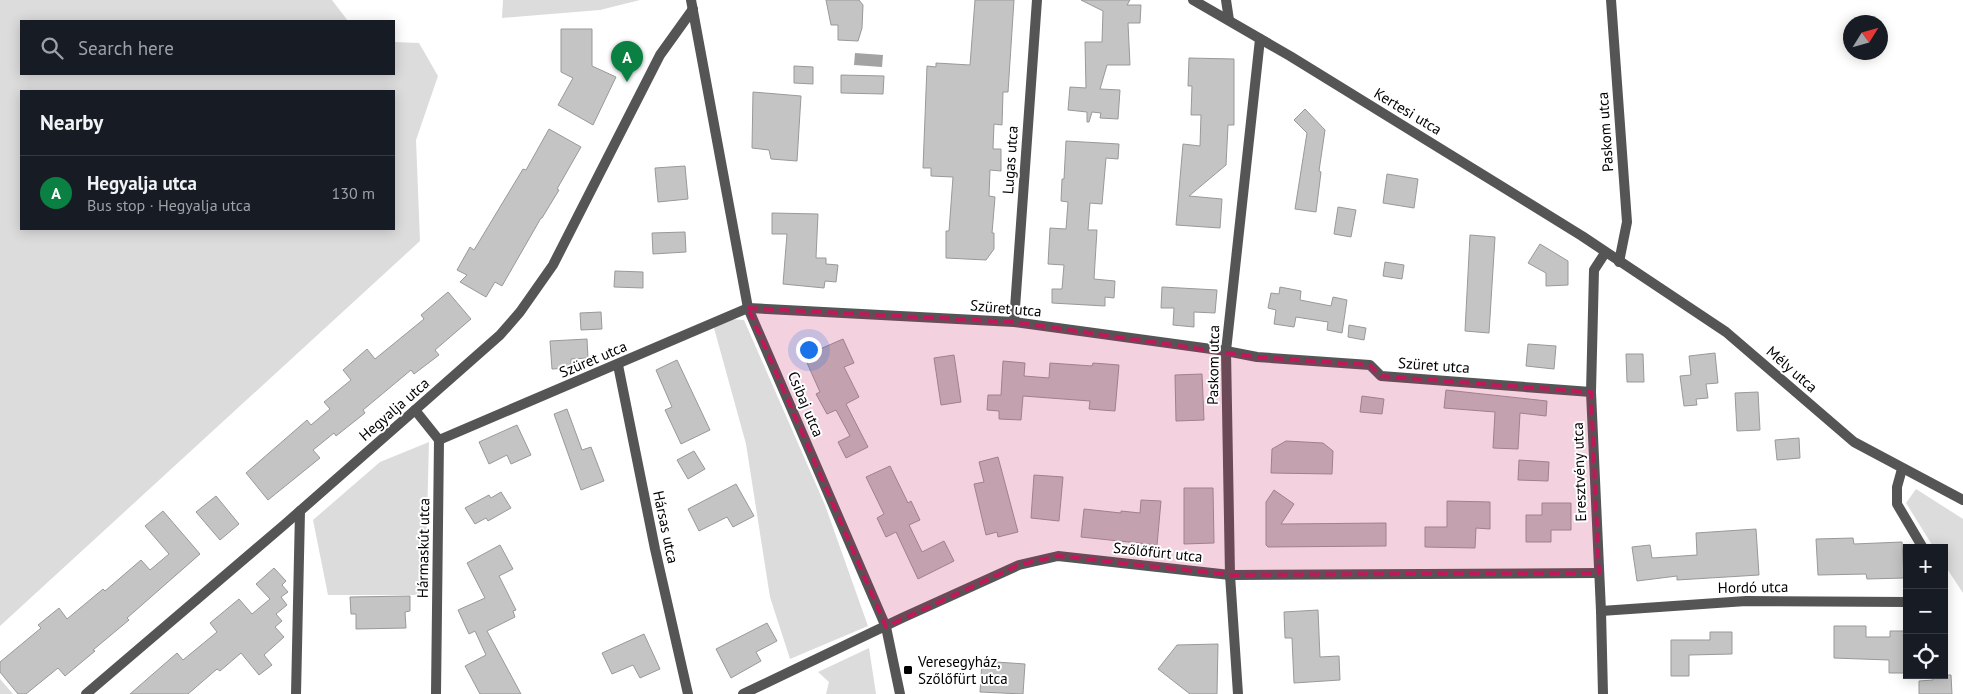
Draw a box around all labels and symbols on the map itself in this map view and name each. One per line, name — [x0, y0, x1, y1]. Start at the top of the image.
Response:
north arrow — [1843, 15, 1888, 60]
pin: A — [611, 41, 643, 82]
street label: Kertesi utca — [1371, 83, 1445, 139]
street label: Paskom utca — [1593, 91, 1617, 173]
street label: Lugas utca — [998, 125, 1022, 195]
street label: Szüret utca — [969, 295, 1043, 321]
street label: Paskom utca — [1203, 325, 1223, 405]
street label: Szüret utca — [556, 336, 630, 382]
your location — [796, 337, 822, 363]
street label: Mély utca — [1763, 342, 1821, 396]
street label: Szüret utca — [1398, 353, 1470, 377]
street label: Csibaj utca — [784, 368, 828, 440]
street label: Hegyalja utca — [355, 373, 433, 445]
street label: Eresztvény utca — [1568, 422, 1590, 522]
street label: Hársas utca — [649, 489, 683, 565]
street label: Hármaskút utca — [413, 498, 433, 598]
street label: Szőlőfürt utca — [1112, 538, 1204, 566]
street label: Hordó utca — [1718, 577, 1788, 597]
place label: Veresegyház, Szőlőfürt utca — [917, 652, 1008, 688]
marker: Veresegyház, Szőlőfürt utca — [902, 664, 914, 676]

